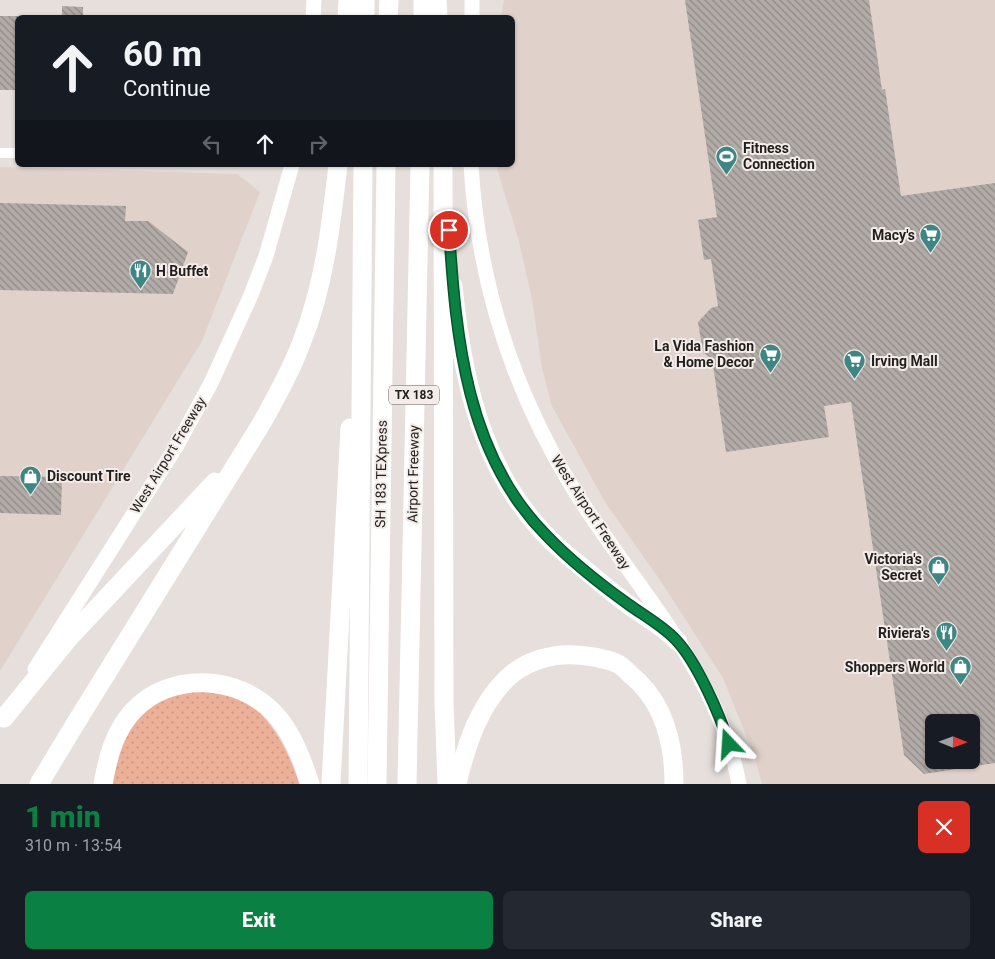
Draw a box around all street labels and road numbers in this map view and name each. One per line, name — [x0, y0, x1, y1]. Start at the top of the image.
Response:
road number: TX 183 — [389, 386, 439, 404]
street label: West Airport Freeway — [127, 394, 209, 516]
street label: SH 183 TEXpress — [372, 420, 390, 528]
street label: Airport Freeway — [404, 425, 422, 523]
street label: West Airport Freeway — [548, 452, 634, 572]

